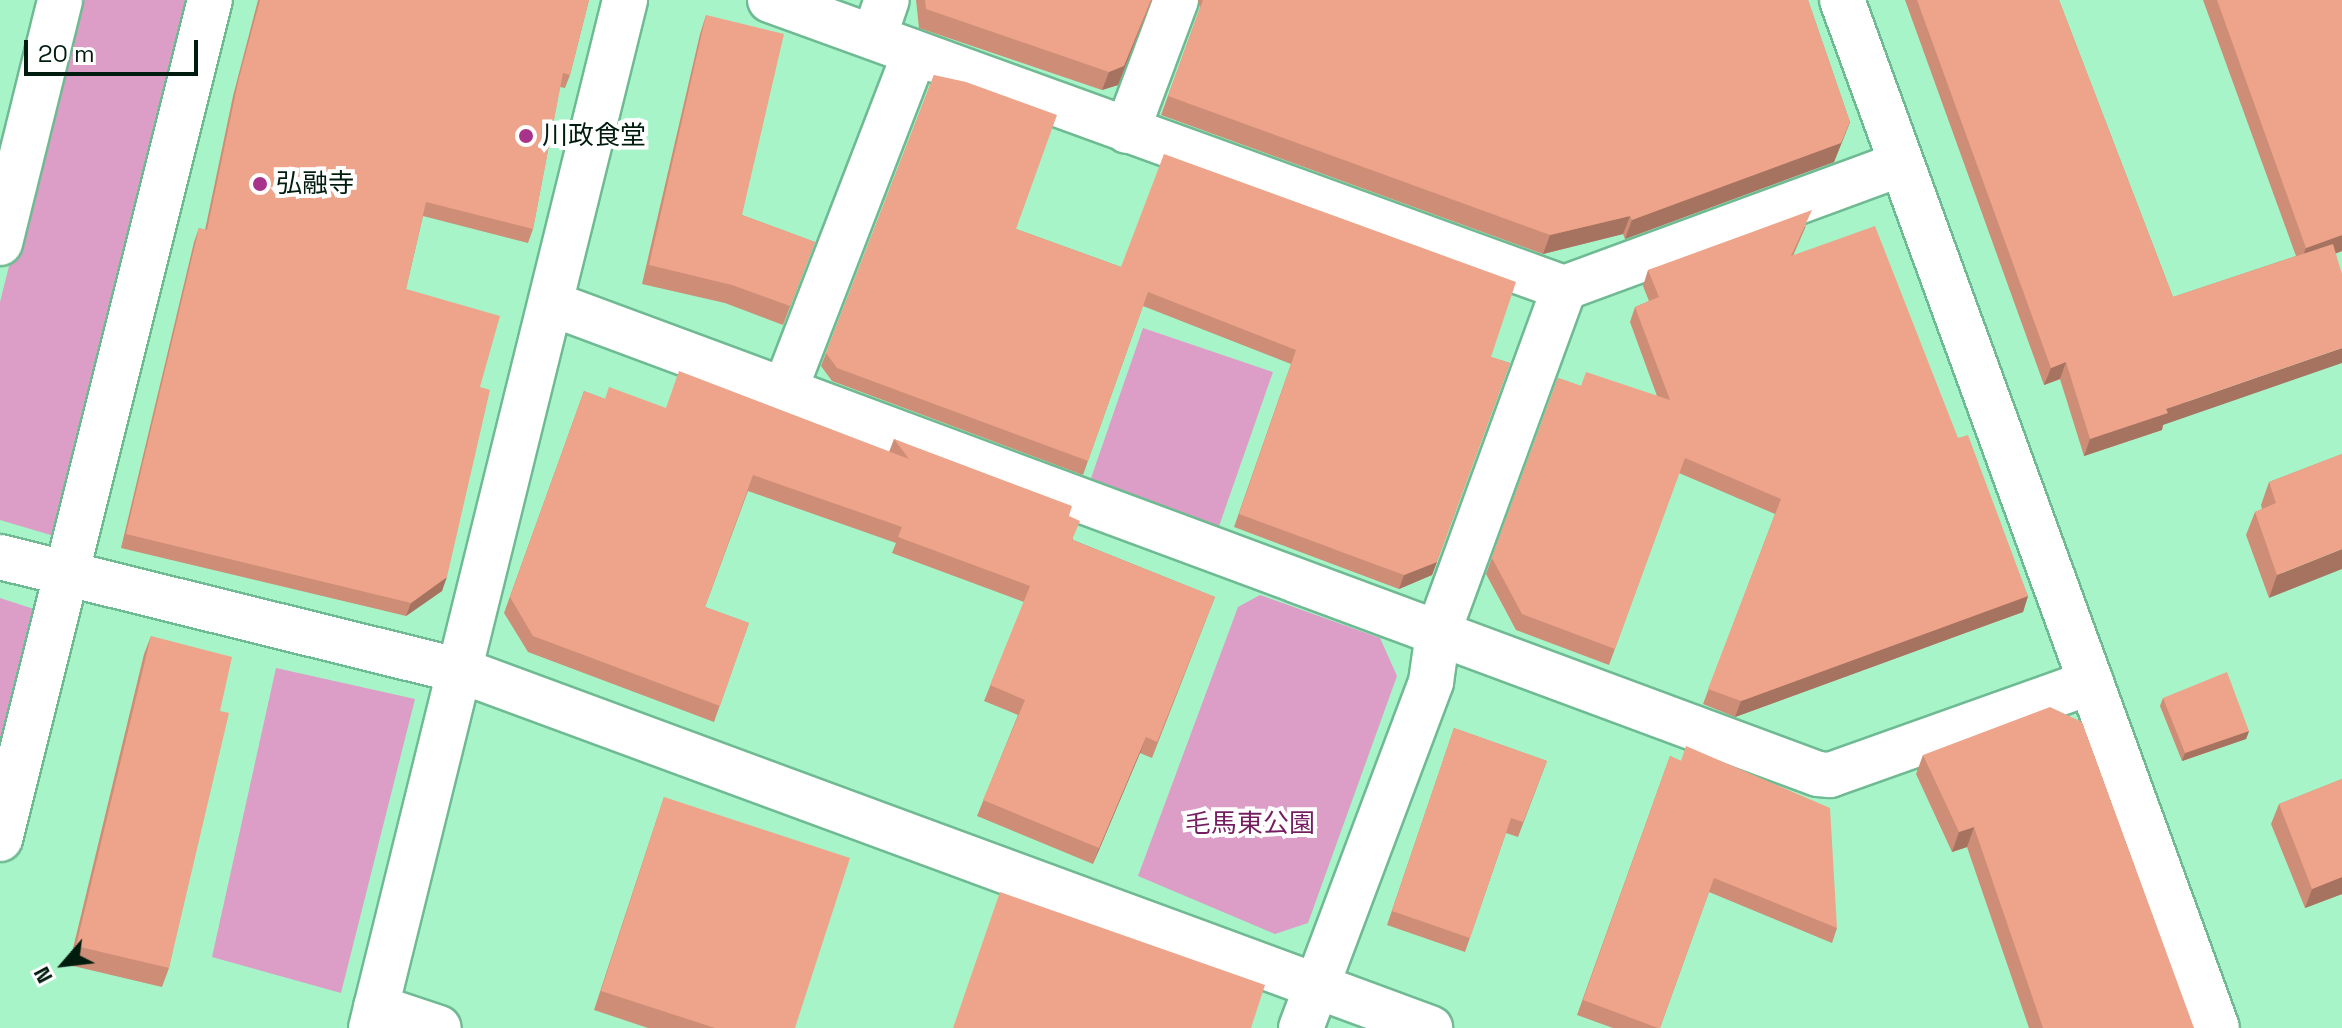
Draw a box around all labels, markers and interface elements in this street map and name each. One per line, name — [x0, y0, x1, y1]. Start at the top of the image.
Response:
scale bar — [28, 24, 202, 74]
text: 20 m — [38, 38, 95, 69]
place label: 川政食堂 — [542, 120, 646, 152]
marker: 川政食堂 — [517, 127, 535, 145]
place label: 弘融寺 — [276, 168, 354, 200]
marker: 弘融寺 — [251, 175, 269, 193]
park label: 毛馬東公園 — [1185, 808, 1315, 840]
north arrow — [24, 924, 104, 1004]
text: N — [27, 962, 59, 988]

